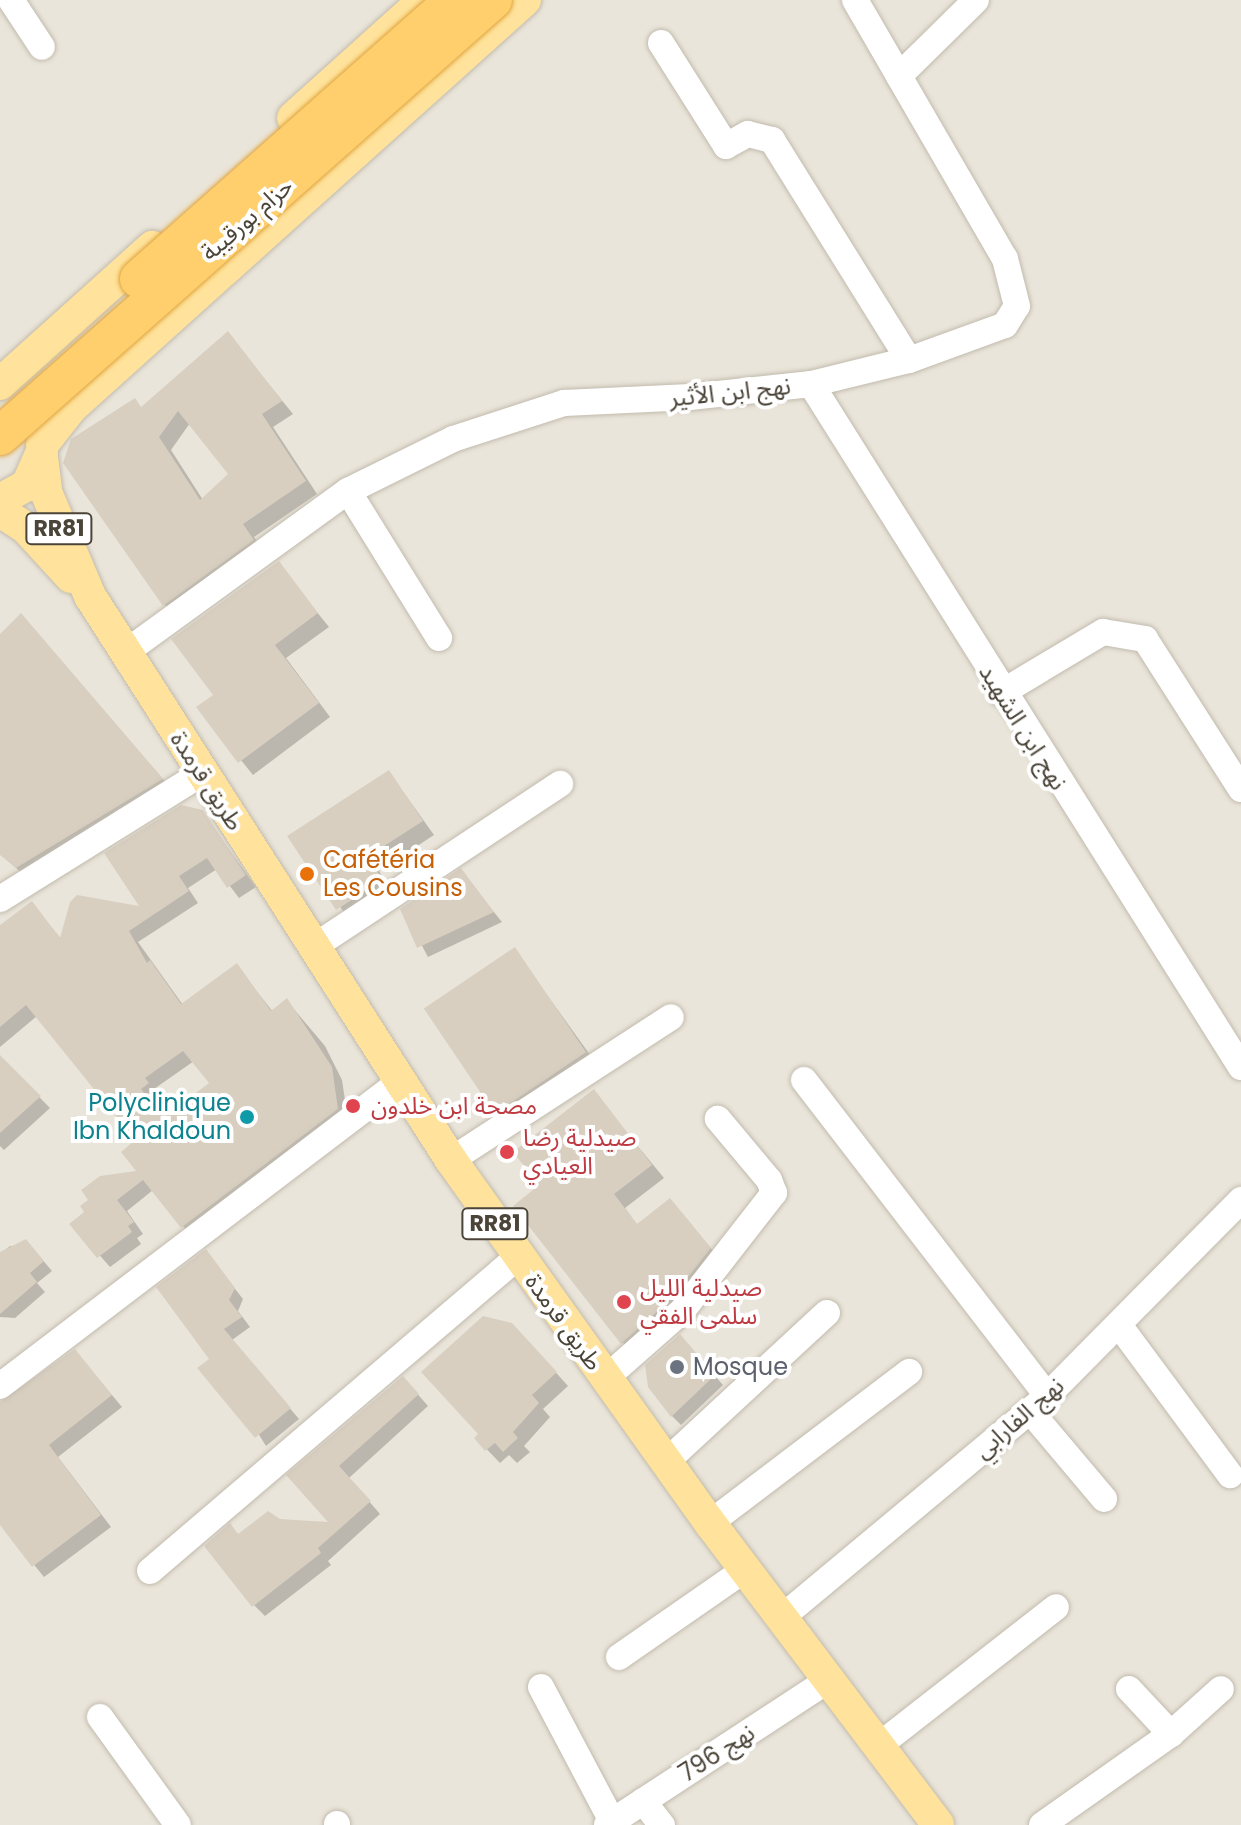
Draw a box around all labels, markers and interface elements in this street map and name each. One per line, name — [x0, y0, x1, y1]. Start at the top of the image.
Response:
street label: حزام بورقيبة — [195, 171, 299, 267]
street label: نهج ابن الأثير — [668, 371, 792, 413]
road number: RR81 — [25, 511, 93, 547]
street label: نهج ابن الشهيد — [973, 659, 1073, 795]
street label: طريق قرمدة — [164, 726, 250, 836]
place label: Cafétéria Les Cousins — [323, 846, 463, 902]
marker: Cafétéria Les Cousins — [298, 865, 316, 883]
place label: Polyclinique Ibn Khaldoun — [73, 1089, 231, 1145]
place label: مصحة ابن خلدون — [371, 1092, 537, 1120]
marker: مصحة ابن خلدون — [342, 1095, 364, 1117]
marker: Polyclinique Ibn Khaldoun — [238, 1108, 256, 1126]
place label: صيدلية رضا العيادي — [523, 1124, 636, 1180]
marker: صيدلية رضا العيادي — [498, 1143, 516, 1161]
road number: RR81 — [461, 1206, 529, 1242]
street label: طريق قرمدة — [519, 1268, 609, 1376]
place label: صيدلية الليل سلمى الفقي — [640, 1274, 762, 1330]
marker: صيدلية الليل سلمى الفقي — [615, 1293, 633, 1311]
place label: Mosque — [693, 1353, 788, 1381]
marker: Mosque — [668, 1358, 686, 1376]
street label: نهج الفارابي — [968, 1371, 1070, 1465]
street label: نهج 796 — [674, 1718, 760, 1788]

